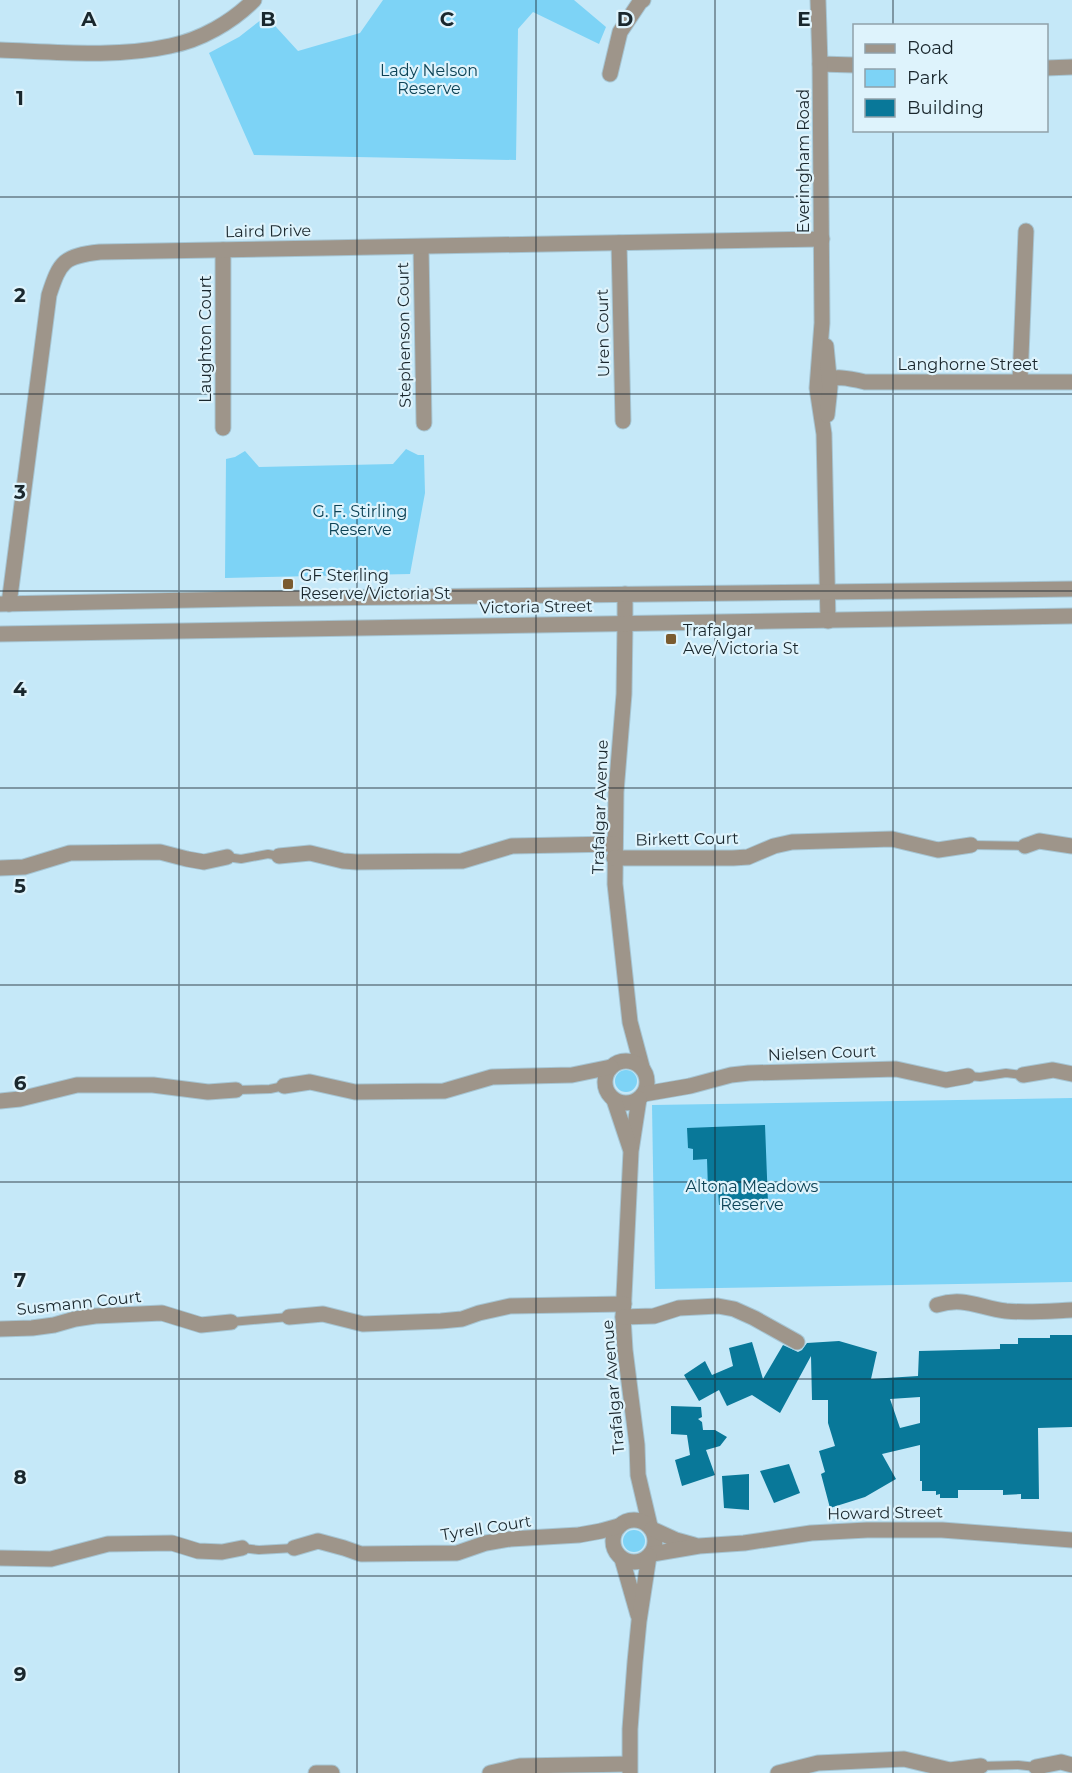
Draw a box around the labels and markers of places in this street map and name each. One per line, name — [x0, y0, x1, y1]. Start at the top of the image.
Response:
place label: GF Sterling Reserve/Victoria St — [300, 566, 451, 603]
marker: GF Sterling Reserve/Victoria St — [281, 577, 295, 591]
place label: Trafalgar Ave/Victoria St — [683, 621, 800, 658]
marker: Trafalgar Ave/Victoria St — [664, 632, 678, 646]

